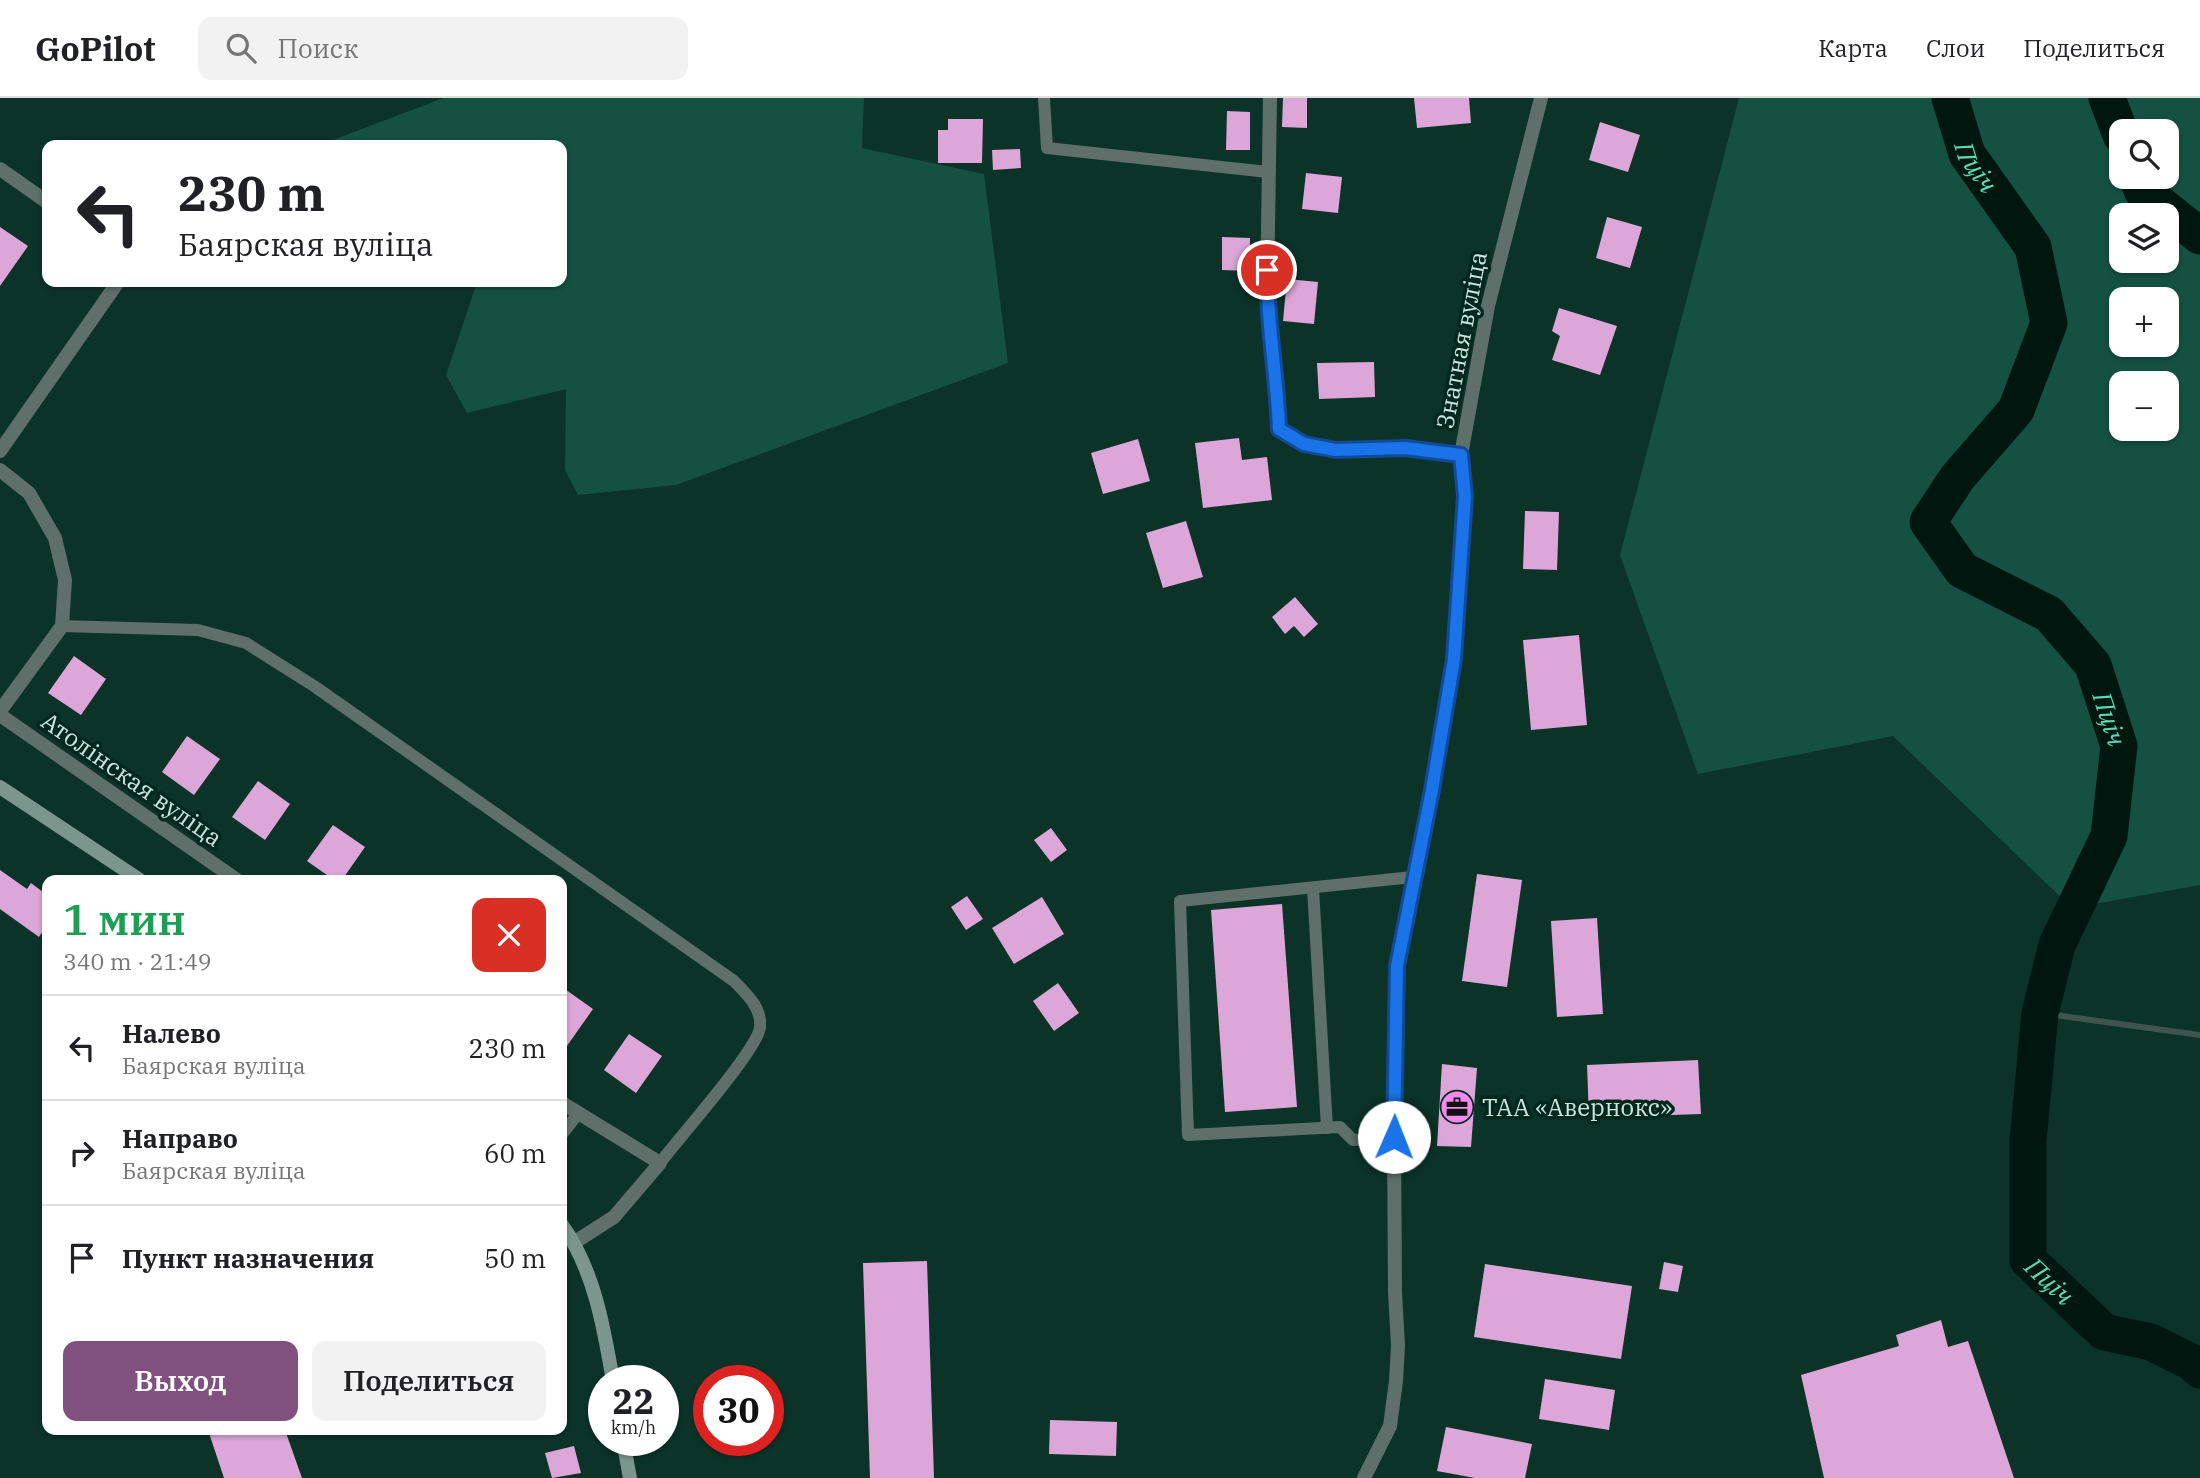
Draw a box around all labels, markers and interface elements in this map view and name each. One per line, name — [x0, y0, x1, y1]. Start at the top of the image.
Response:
search box — [198, 17, 688, 80]
text: GoPilot — [35, 27, 156, 70]
icon: search — [222, 29, 260, 67]
text: Поиск — [278, 31, 358, 65]
text: Карта — [1818, 32, 1888, 64]
text: Слои — [1926, 32, 1985, 64]
text: Поделиться — [2023, 32, 2165, 64]
map controls — [2109, 119, 2179, 441]
button: search — [2109, 119, 2179, 189]
water label: Пціч — [1947, 137, 2006, 199]
text: 230 m — [178, 161, 325, 224]
icon: left — [63, 168, 154, 259]
button: layers — [2109, 203, 2179, 273]
text: Баярская вуліца — [178, 223, 433, 265]
pin — [1237, 240, 1297, 300]
street label: Знатная вуліца — [1428, 249, 1494, 431]
icon: arrive — [1248, 251, 1286, 289]
button: + — [2109, 287, 2179, 357]
button: − — [2109, 371, 2179, 441]
water label: Пціч — [2085, 686, 2135, 750]
street label: Атолінская вуліца — [35, 705, 229, 853]
text: 1 мин — [63, 892, 186, 947]
button: close — [472, 898, 546, 972]
text: 340 m · 21:49 — [63, 946, 212, 976]
text: Налево — [122, 1016, 221, 1050]
icon: left — [63, 1029, 101, 1067]
text: 230 m — [468, 1031, 546, 1065]
text: Баярская вуліца — [122, 1050, 306, 1080]
office icon: ТАА «Авернокс» — [1438, 1088, 1476, 1126]
place label: ТАА «Авернокс» — [1482, 1091, 1672, 1123]
position arrow — [1357, 1100, 1431, 1174]
text: Направо — [122, 1121, 238, 1155]
icon: right — [63, 1134, 101, 1172]
text: 60 m — [484, 1136, 546, 1170]
text: Баярская вуліца — [122, 1155, 306, 1185]
icon: arrive — [63, 1239, 101, 1277]
text: Пункт назначения — [122, 1241, 374, 1275]
text: 50 m — [484, 1241, 546, 1275]
water label: Пціч — [2018, 1249, 2082, 1312]
button: Выход — [63, 1341, 298, 1421]
button: Поделиться — [312, 1341, 546, 1421]
speed limit sign: 30 — [693, 1365, 784, 1456]
text: 22 — [612, 1378, 655, 1424]
text: km/h — [611, 1416, 656, 1439]

